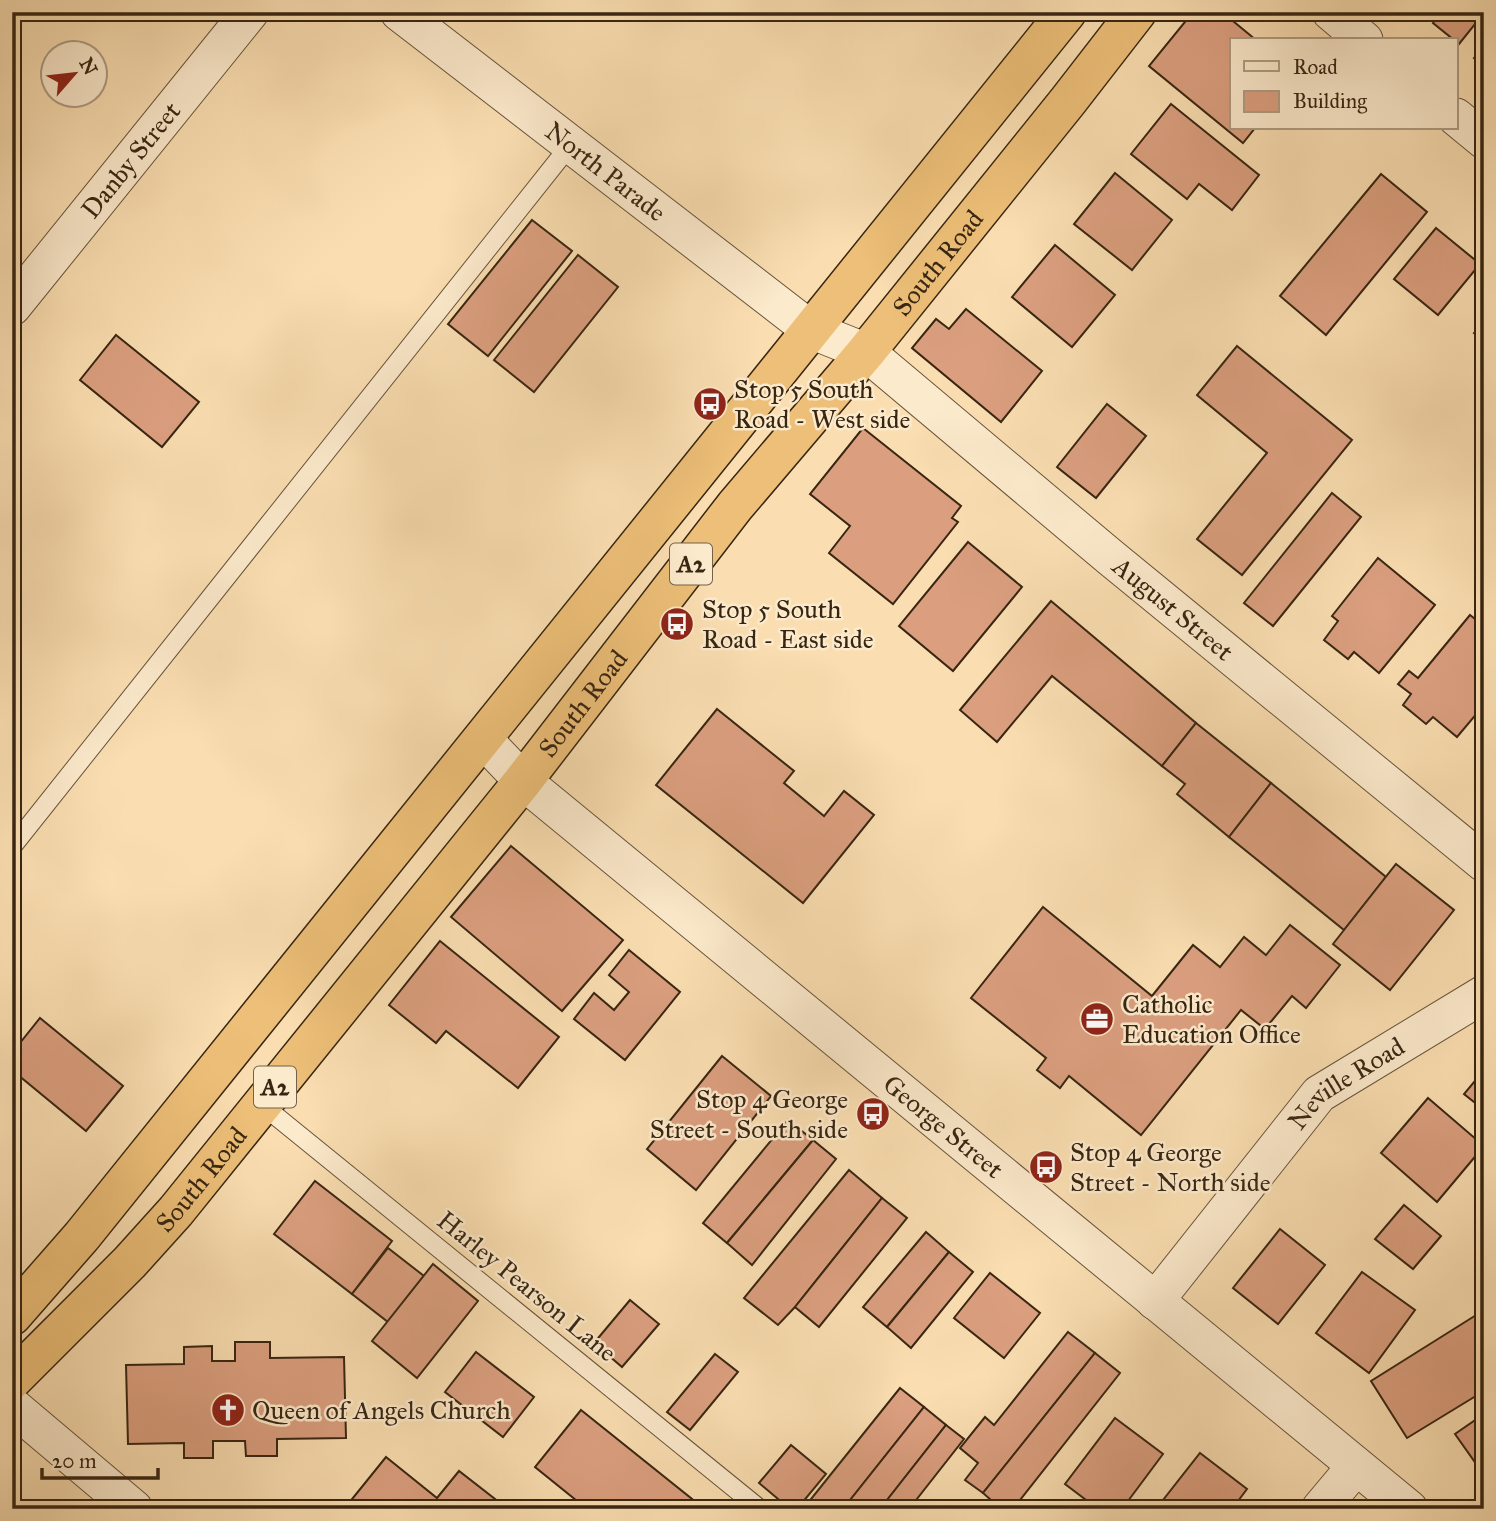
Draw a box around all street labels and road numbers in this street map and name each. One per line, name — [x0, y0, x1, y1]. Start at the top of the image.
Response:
street label: Danby Street — [74, 95, 187, 225]
street label: North Parade — [539, 115, 672, 228]
street label: South Road — [886, 203, 990, 322]
road number: A2 — [670, 544, 712, 584]
street label: August Street — [1106, 549, 1240, 667]
street label: South Road — [531, 643, 634, 763]
street label: Neville Road — [1281, 1030, 1410, 1136]
road number: A2 — [254, 1066, 296, 1107]
street label: George Street — [877, 1068, 1010, 1185]
street label: South Road — [149, 1120, 254, 1239]
street label: Harley Pearson Lane — [431, 1204, 623, 1368]

